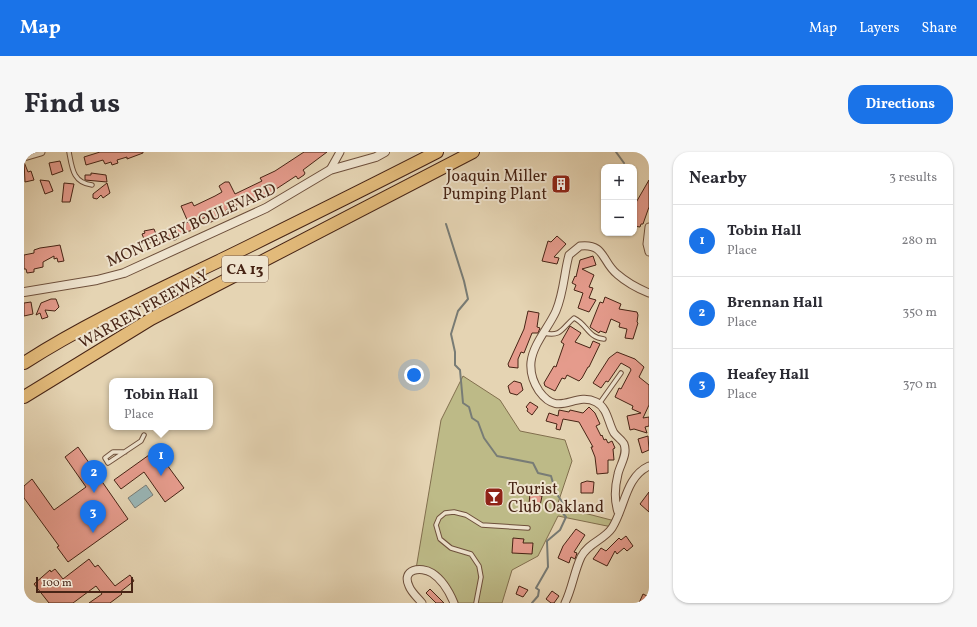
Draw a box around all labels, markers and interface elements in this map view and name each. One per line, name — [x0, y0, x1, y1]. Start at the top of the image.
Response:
text: Map — [20, 15, 61, 41]
text: Map — [809, 19, 837, 38]
text: Layers — [859, 19, 899, 38]
text: Share — [921, 19, 957, 38]
text: Find us — [24, 85, 120, 124]
button: Directions — [848, 85, 953, 124]
map controls — [601, 164, 637, 236]
button: + — [601, 164, 637, 200]
place label: Joaquin Miller Pumping Plant — [442, 166, 547, 206]
text: Nearby — [689, 167, 747, 190]
text: 3 results — [889, 169, 937, 187]
building icon: Joaquin Miller Pumping Plant — [550, 173, 572, 195]
street label: MONTEREY BOULEVARD — [104, 178, 280, 273]
button: − — [601, 200, 637, 236]
text: Tobin Hall — [727, 221, 801, 242]
text: 1 — [699, 232, 705, 250]
text: 280 m — [901, 232, 937, 250]
text: Place — [727, 242, 757, 260]
road number: CA 13 — [222, 256, 268, 282]
street label: WARREN FREEWAY — [75, 265, 213, 355]
text: Brennan Hall — [727, 293, 823, 314]
text: 2 — [699, 304, 705, 322]
text: 350 m — [902, 304, 937, 322]
text: Place — [727, 314, 757, 332]
your location — [404, 365, 424, 385]
text: Heafey Hall — [727, 365, 809, 386]
text: 3 — [699, 376, 705, 394]
text: 370 m — [903, 376, 937, 394]
popup — [109, 378, 213, 430]
text: Tobin Hall — [124, 385, 198, 406]
text: Place — [727, 386, 757, 404]
text: Place — [124, 406, 154, 424]
pin: 1 — [148, 443, 174, 476]
pin: 2 — [81, 460, 107, 493]
place label: Tourist Club Oakland — [508, 479, 604, 519]
bar icon: Tourist Club Oakland — [483, 486, 505, 508]
pin: 3 — [80, 500, 106, 533]
scale bar — [36, 575, 133, 594]
text: 100 m — [42, 576, 72, 591]

